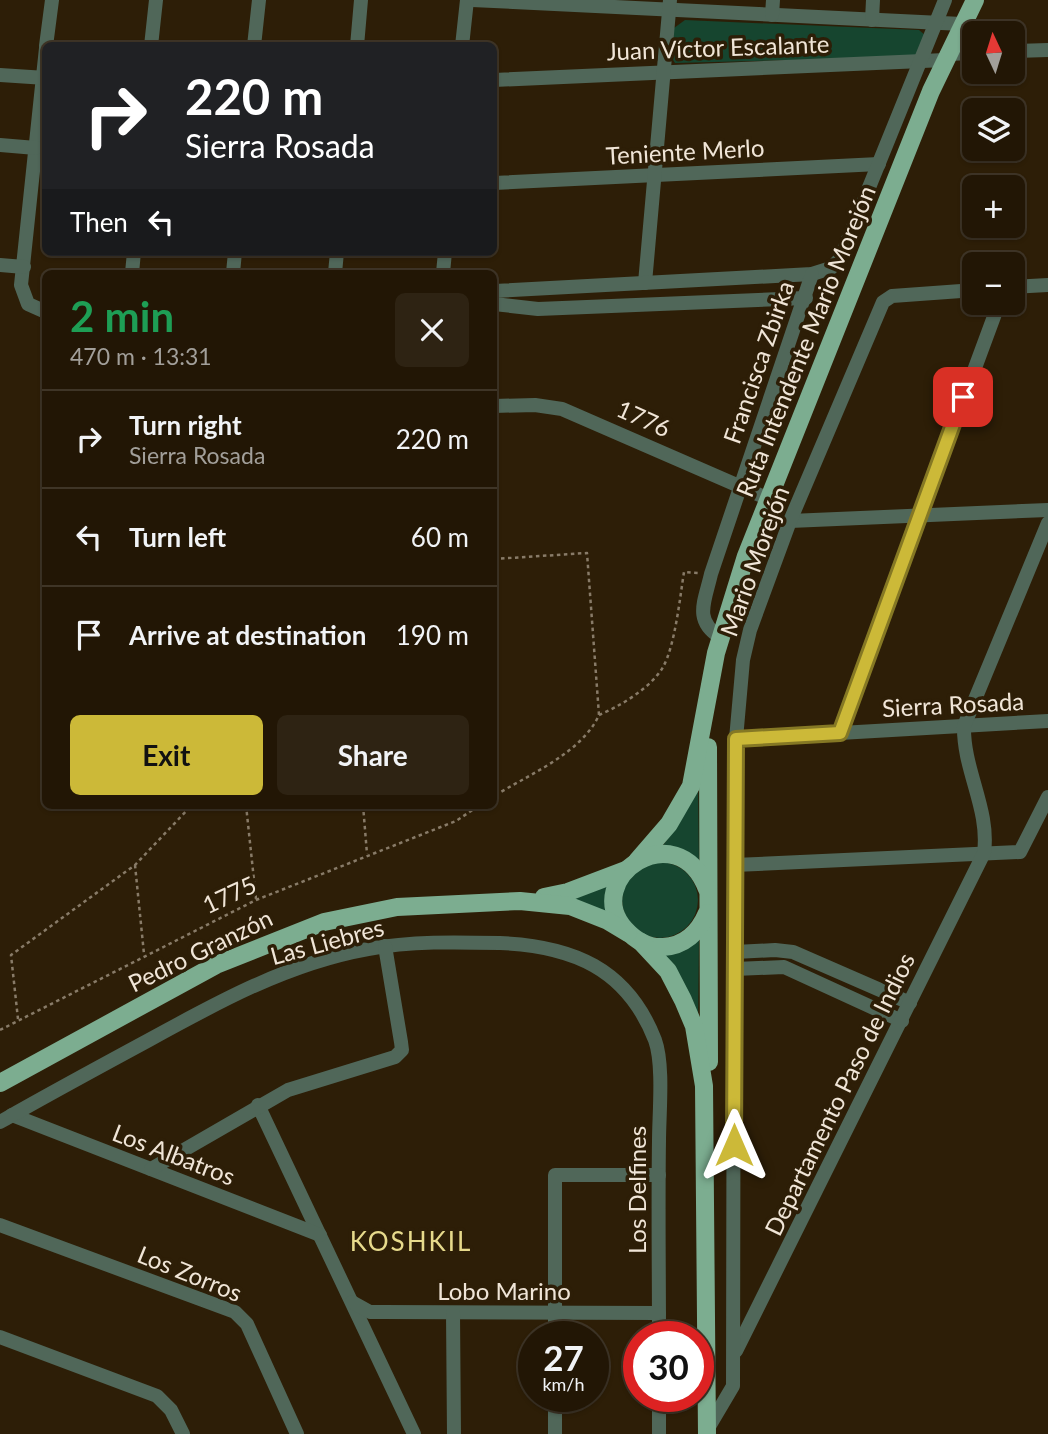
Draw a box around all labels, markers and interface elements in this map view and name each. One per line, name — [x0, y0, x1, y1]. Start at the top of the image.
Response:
north arrow — [962, 21, 1026, 84]
map controls — [962, 21, 1025, 315]
street label: Juan Víctor Escalante — [606, 29, 830, 65]
text: 220 m — [185, 67, 323, 125]
icon: right — [70, 70, 161, 161]
button: layers — [962, 98, 1025, 161]
text: Sierra Rosada — [185, 126, 375, 165]
street label: Teniente Merlo — [605, 132, 765, 170]
button: + — [962, 175, 1025, 238]
street label: Ruta Intendente Mario Morejón — [729, 181, 881, 501]
icon: left — [142, 203, 180, 241]
text: Then — [70, 206, 128, 238]
button: − — [962, 252, 1025, 315]
street label: Francisca Zbirka — [717, 277, 799, 447]
text: 2 min — [70, 291, 174, 341]
button: close — [395, 293, 469, 367]
text: 470 m · 13:31 — [70, 342, 212, 370]
pin — [933, 367, 993, 427]
icon: arrive — [944, 378, 982, 416]
street label: 1776 — [613, 393, 675, 443]
text: Turn right — [129, 409, 242, 441]
icon: right — [70, 420, 108, 458]
text: 220 m — [396, 423, 469, 455]
text: Sierra Rosada — [129, 441, 265, 469]
street label: Mario Morejón — [713, 482, 795, 640]
icon: left — [70, 518, 108, 556]
text: Turn left — [129, 521, 226, 553]
text: 60 m — [411, 521, 469, 553]
icon: arrive — [70, 616, 108, 654]
text: Arrive at destination — [129, 619, 366, 651]
text: 190 m — [396, 619, 469, 651]
street label: Sierra Rosada — [881, 686, 1025, 722]
button: Exit — [70, 715, 263, 795]
button: Share — [277, 715, 469, 795]
street label: 1775 — [198, 869, 260, 919]
street label: Pedro Granzón — [123, 903, 277, 997]
street label: Las Liebres — [267, 912, 387, 970]
street label: Departamento Paso de Indios — [758, 948, 920, 1240]
position arrow — [697, 1108, 771, 1182]
street label: Los Albatros — [109, 1117, 239, 1191]
street label: Los Delfines — [622, 1126, 651, 1254]
district label: KOSHKIL — [350, 1225, 472, 1257]
street label: Los Zorros — [134, 1239, 246, 1307]
street label: Lobo Marino — [437, 1276, 571, 1305]
speed limit sign: 30 — [623, 1321, 714, 1412]
text: 27 — [543, 1336, 584, 1378]
text: km/h — [542, 1373, 585, 1395]

